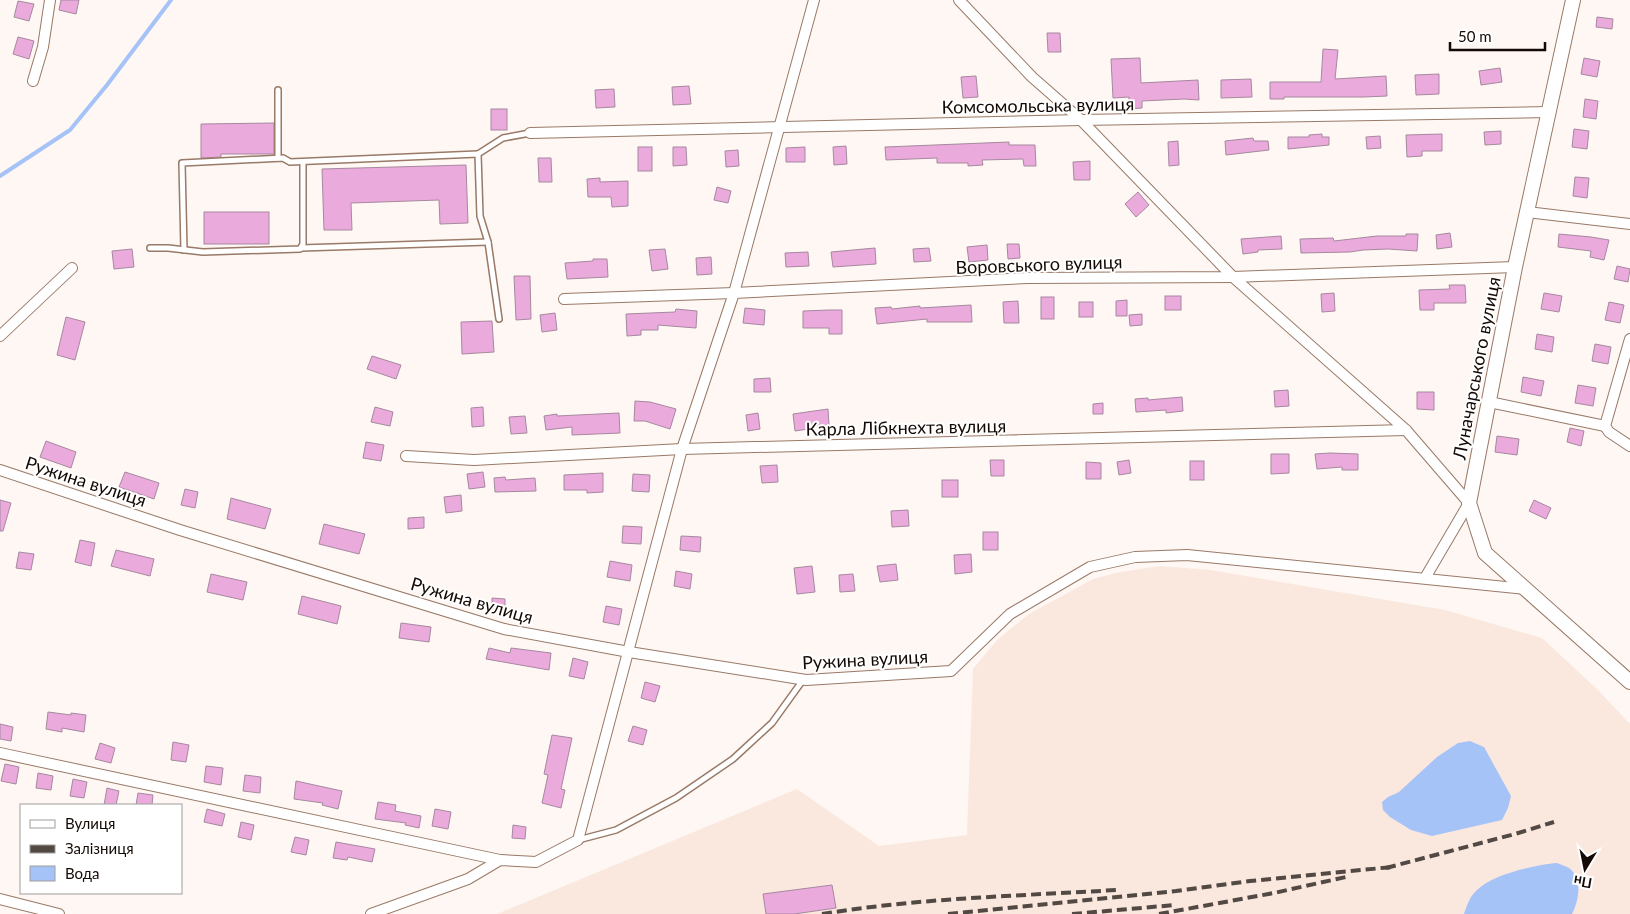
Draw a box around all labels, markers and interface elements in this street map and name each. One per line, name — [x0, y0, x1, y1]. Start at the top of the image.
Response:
scale bar — [1450, 20, 1545, 52]
text: 50 m — [1458, 27, 1492, 45]
street label: Комсомольська вулиця — [942, 92, 1134, 118]
street label: Воровського вулиця — [955, 250, 1123, 278]
street label: Луначарського вулиця — [1447, 275, 1504, 462]
street label: Карла Лібкнехта вулиця — [805, 414, 1007, 440]
street label: Ружина вулиця — [23, 451, 149, 511]
street label: Ружина вулиця — [408, 572, 536, 628]
street label: Ружина вулиця — [801, 645, 929, 673]
legend — [20, 804, 182, 894]
text: Вулиця — [65, 814, 115, 832]
text: Залізниця — [65, 839, 134, 857]
north arrow — [1560, 844, 1610, 894]
text: Вода — [65, 864, 100, 882]
text: Пн — [1572, 872, 1593, 892]

